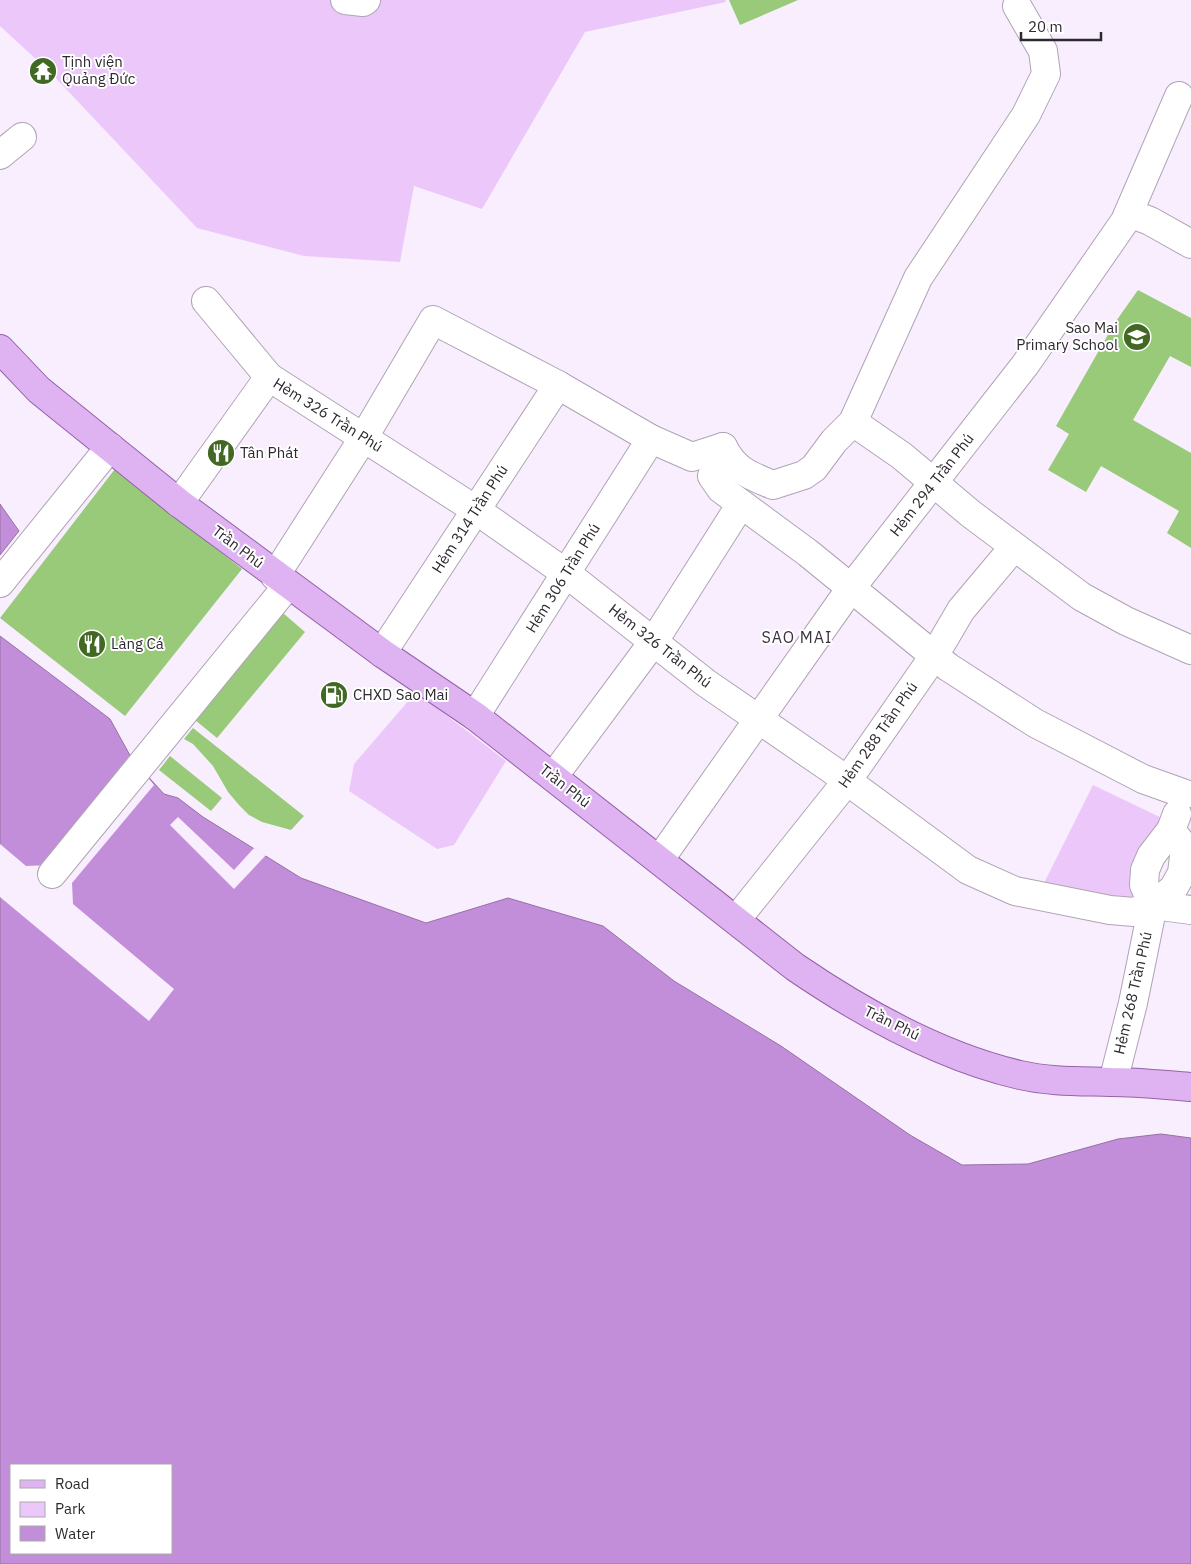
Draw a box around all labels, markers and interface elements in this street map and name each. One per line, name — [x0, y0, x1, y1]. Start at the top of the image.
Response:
scale bar — [1021, 10, 1101, 42]
text: 20 m — [1028, 17, 1063, 36]
place label: Tịnh viện Quảng Đức — [62, 52, 136, 88]
temple icon: Tịnh viện Quảng Đức — [28, 56, 58, 86]
place label: Sao Mai Primary School — [1016, 318, 1118, 354]
school or university icon: Sao Mai Primary School — [1122, 322, 1152, 352]
street label: Hẻm 326 Trần Phú — [270, 373, 387, 456]
street label: Hẻm 294 Trần Phú — [885, 429, 978, 540]
restaurant icon: Tân Phát — [206, 438, 236, 468]
place label: Tân Phát — [240, 443, 299, 462]
street label: Hẻm 314 Trần Phú — [427, 461, 512, 577]
street label: Hẻm 306 Trần Phú — [521, 519, 604, 636]
street label: Trần Phú — [209, 521, 268, 572]
street label: Hẻm 326 Trần Phú — [605, 599, 716, 692]
district label: SAO MAI — [761, 627, 833, 647]
restaurant icon: Làng Cá — [77, 629, 107, 659]
place label: Làng Cá — [111, 634, 164, 653]
street label: Hẻm 288 Trần Phú — [834, 678, 921, 792]
fuel station icon: CHXD Sao Mai — [319, 680, 349, 710]
place label: CHXD Sao Mai — [353, 685, 448, 704]
street label: Trần Phú — [536, 760, 595, 811]
street label: Hẻm 268 Trần Phú — [1109, 930, 1156, 1056]
street label: Trần Phú — [861, 1001, 923, 1044]
legend — [10, 1464, 172, 1554]
text: Road — [55, 1474, 90, 1493]
text: Park — [55, 1499, 85, 1518]
text: Water — [55, 1524, 96, 1543]

